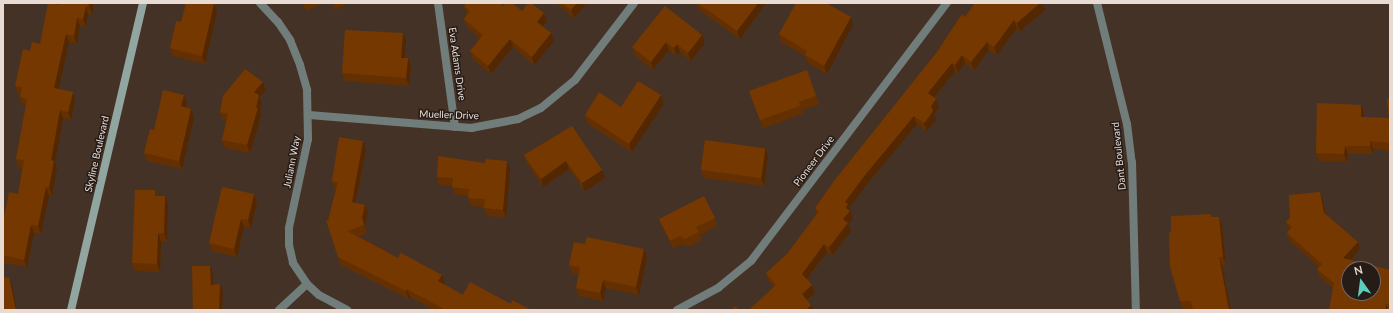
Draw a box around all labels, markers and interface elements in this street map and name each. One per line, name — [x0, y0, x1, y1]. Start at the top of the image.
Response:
street label: Eva Adams Drive — [446, 26, 468, 102]
street label: Mueller Drive — [419, 108, 479, 122]
street label: Skyline Boulevard — [82, 115, 112, 193]
street label: Dant Boulevard — [1109, 121, 1129, 191]
street label: Pioneer Drive — [791, 133, 837, 189]
street label: Juliann Way — [281, 135, 303, 189]
north arrow — [1341, 261, 1381, 301]
text: N — [1353, 263, 1364, 277]

